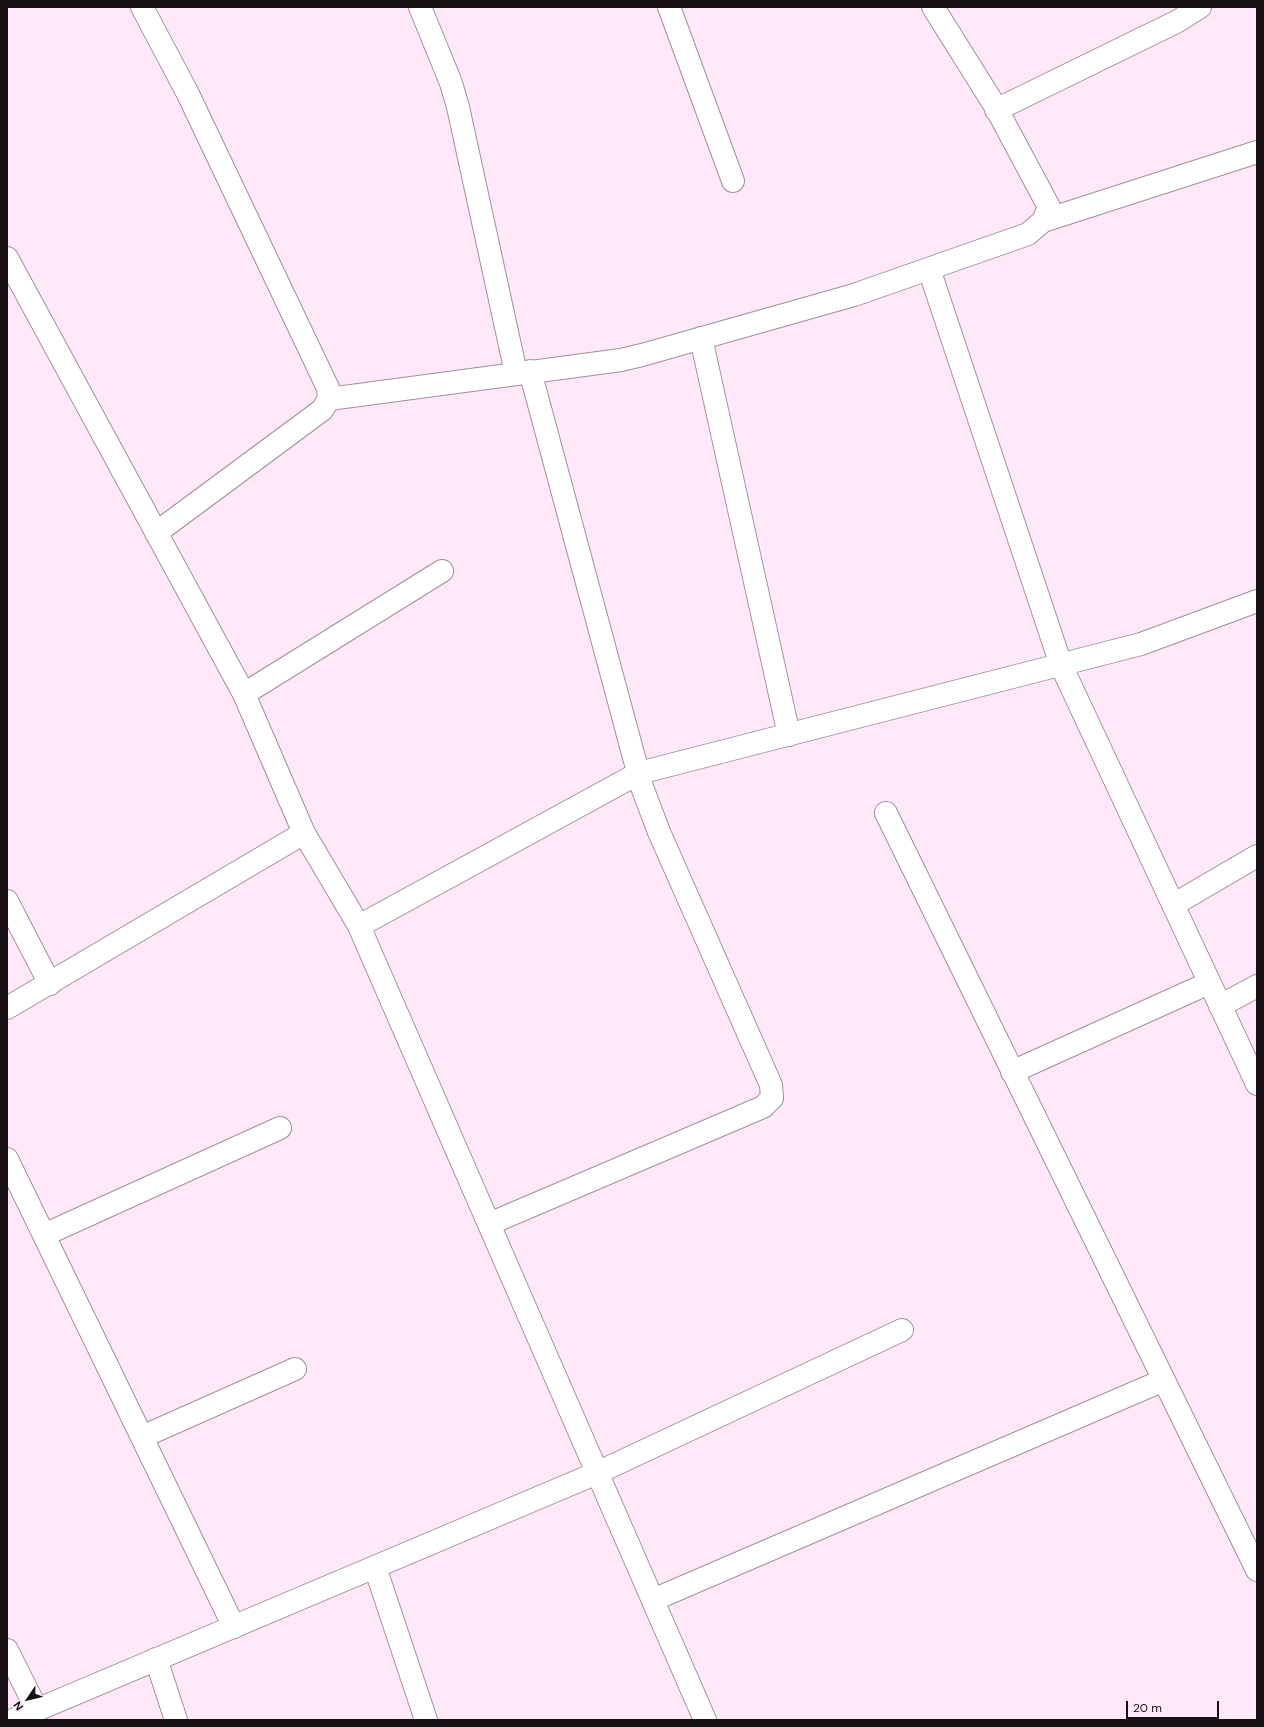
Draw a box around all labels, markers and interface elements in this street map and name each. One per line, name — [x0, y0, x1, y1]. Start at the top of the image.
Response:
north arrow — [8, 1679, 48, 1719]
scale bar — [1128, 1693, 1221, 1719]
text: N — [10, 1699, 26, 1713]
text: 20 m — [1133, 1700, 1162, 1716]

